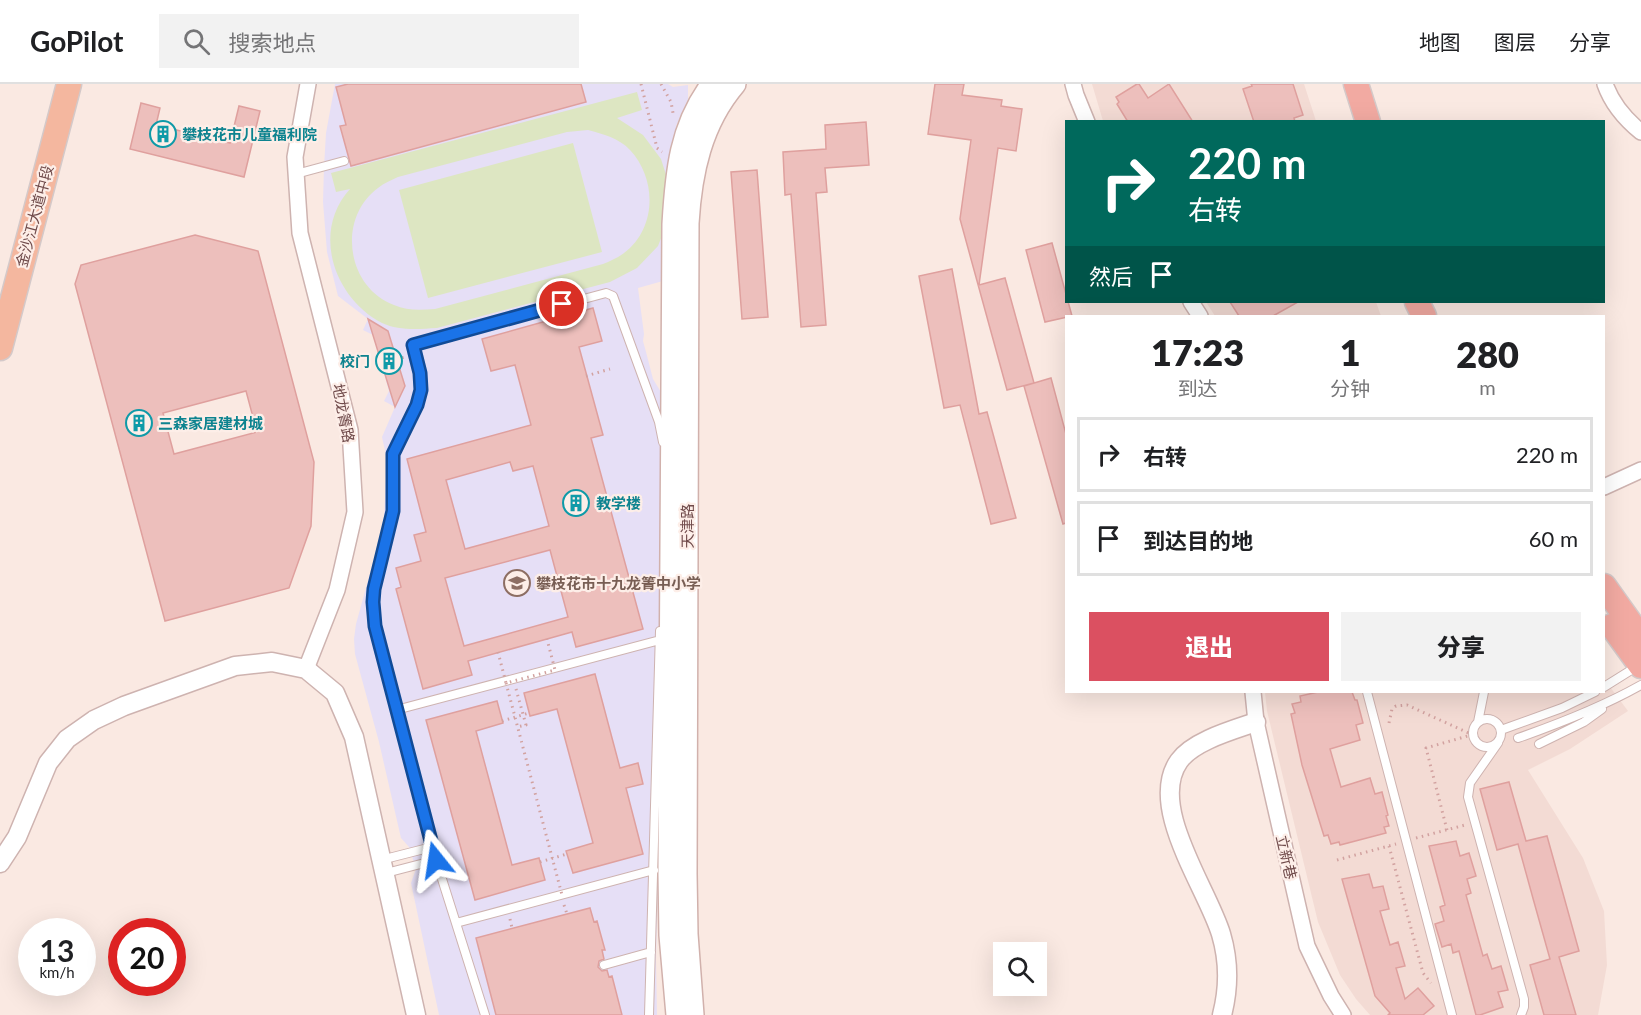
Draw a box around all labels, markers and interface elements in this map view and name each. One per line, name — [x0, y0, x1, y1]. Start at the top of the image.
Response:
search box — [159, 14, 579, 68]
text: GoPilot — [30, 24, 123, 58]
icon: search — [180, 25, 213, 58]
text: 搜索地点 — [228, 29, 316, 56]
text: 地图 — [1419, 29, 1461, 54]
text: 图层 — [1494, 29, 1536, 54]
text: 分享 — [1569, 29, 1611, 54]
building icon: 攀枝花市儿童福利院 — [148, 119, 178, 149]
place label: 攀枝花市儿童福利院 — [182, 125, 317, 143]
text: 220 m — [1188, 138, 1306, 188]
icon: right — [1089, 144, 1167, 222]
street label: 金沙江大道中段 — [12, 163, 56, 269]
text: 右转 — [1188, 193, 1242, 226]
icon: arrive — [1145, 258, 1178, 291]
text: 然后 — [1089, 263, 1133, 290]
pin — [536, 278, 587, 329]
icon: arrive — [545, 287, 578, 320]
text: 17:23 — [1151, 330, 1244, 374]
text: 1 — [1340, 330, 1361, 374]
text: 280 — [1456, 332, 1519, 376]
building icon: 校门 — [374, 346, 404, 376]
place label: 校门 — [340, 352, 370, 370]
text: m — [1479, 375, 1496, 399]
text: 到达 — [1178, 376, 1218, 400]
text: 分钟 — [1330, 376, 1370, 400]
street label: 地龙箐路 — [329, 382, 359, 444]
building icon: 三森家居建材城 — [124, 408, 154, 438]
place label: 三森家居建材城 — [158, 414, 263, 432]
icon: right — [1092, 438, 1125, 471]
text: 220 m — [1516, 441, 1578, 468]
text: 右转 — [1143, 443, 1187, 470]
building icon: 教学楼 — [561, 488, 591, 518]
place label: 教学楼 — [596, 494, 641, 512]
street label: 天津路 — [678, 503, 696, 549]
icon: arrive — [1092, 522, 1125, 555]
text: 60 m — [1529, 525, 1578, 552]
text: 到达目的地 — [1143, 527, 1253, 554]
school or university icon: 攀枝花市十九龙箐中小学 — [502, 568, 532, 598]
place label: 攀枝花市十九龙箐中小学 — [536, 574, 701, 592]
button: 退出 — [1089, 612, 1329, 681]
button: 分享 — [1341, 612, 1581, 681]
position arrow — [404, 828, 468, 892]
street label: 立新巷 — [1273, 833, 1301, 881]
speed limit sign: 20 — [108, 918, 186, 996]
text: 13 — [40, 932, 74, 968]
map controls — [993, 942, 1047, 996]
button: search — [993, 942, 1047, 996]
text: km/h — [39, 963, 75, 981]

